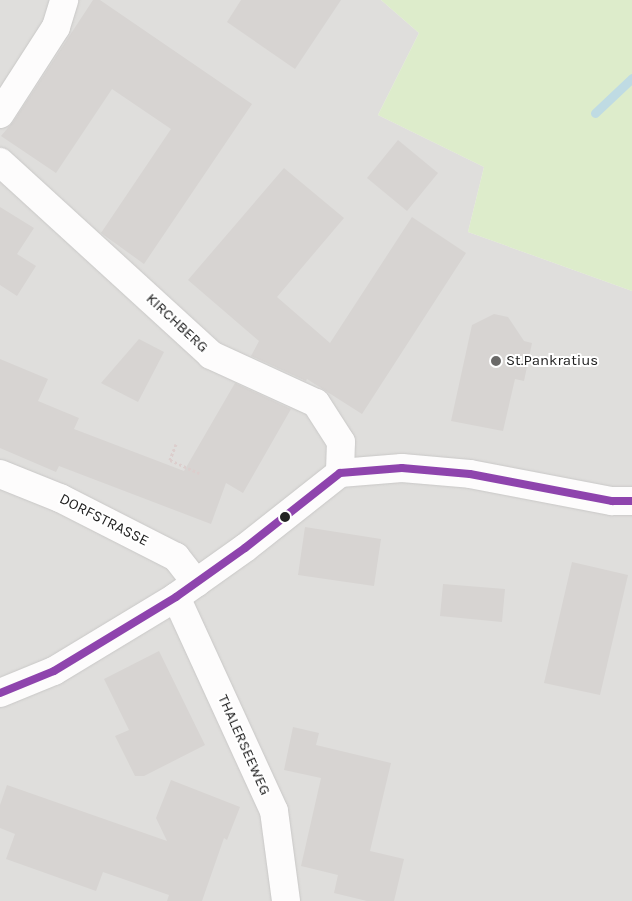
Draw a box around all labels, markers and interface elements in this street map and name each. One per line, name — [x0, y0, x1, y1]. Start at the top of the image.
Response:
street label: KIRCHBERG — [142, 290, 212, 356]
place label: St.Pankratius — [506, 352, 598, 370]
marker: St.Pankratius — [490, 355, 502, 367]
street label: DORFSTRASSE — [56, 490, 152, 550]
unlabelled marker — [280, 512, 290, 522]
street label: THALERSEEWEG — [214, 692, 274, 798]

